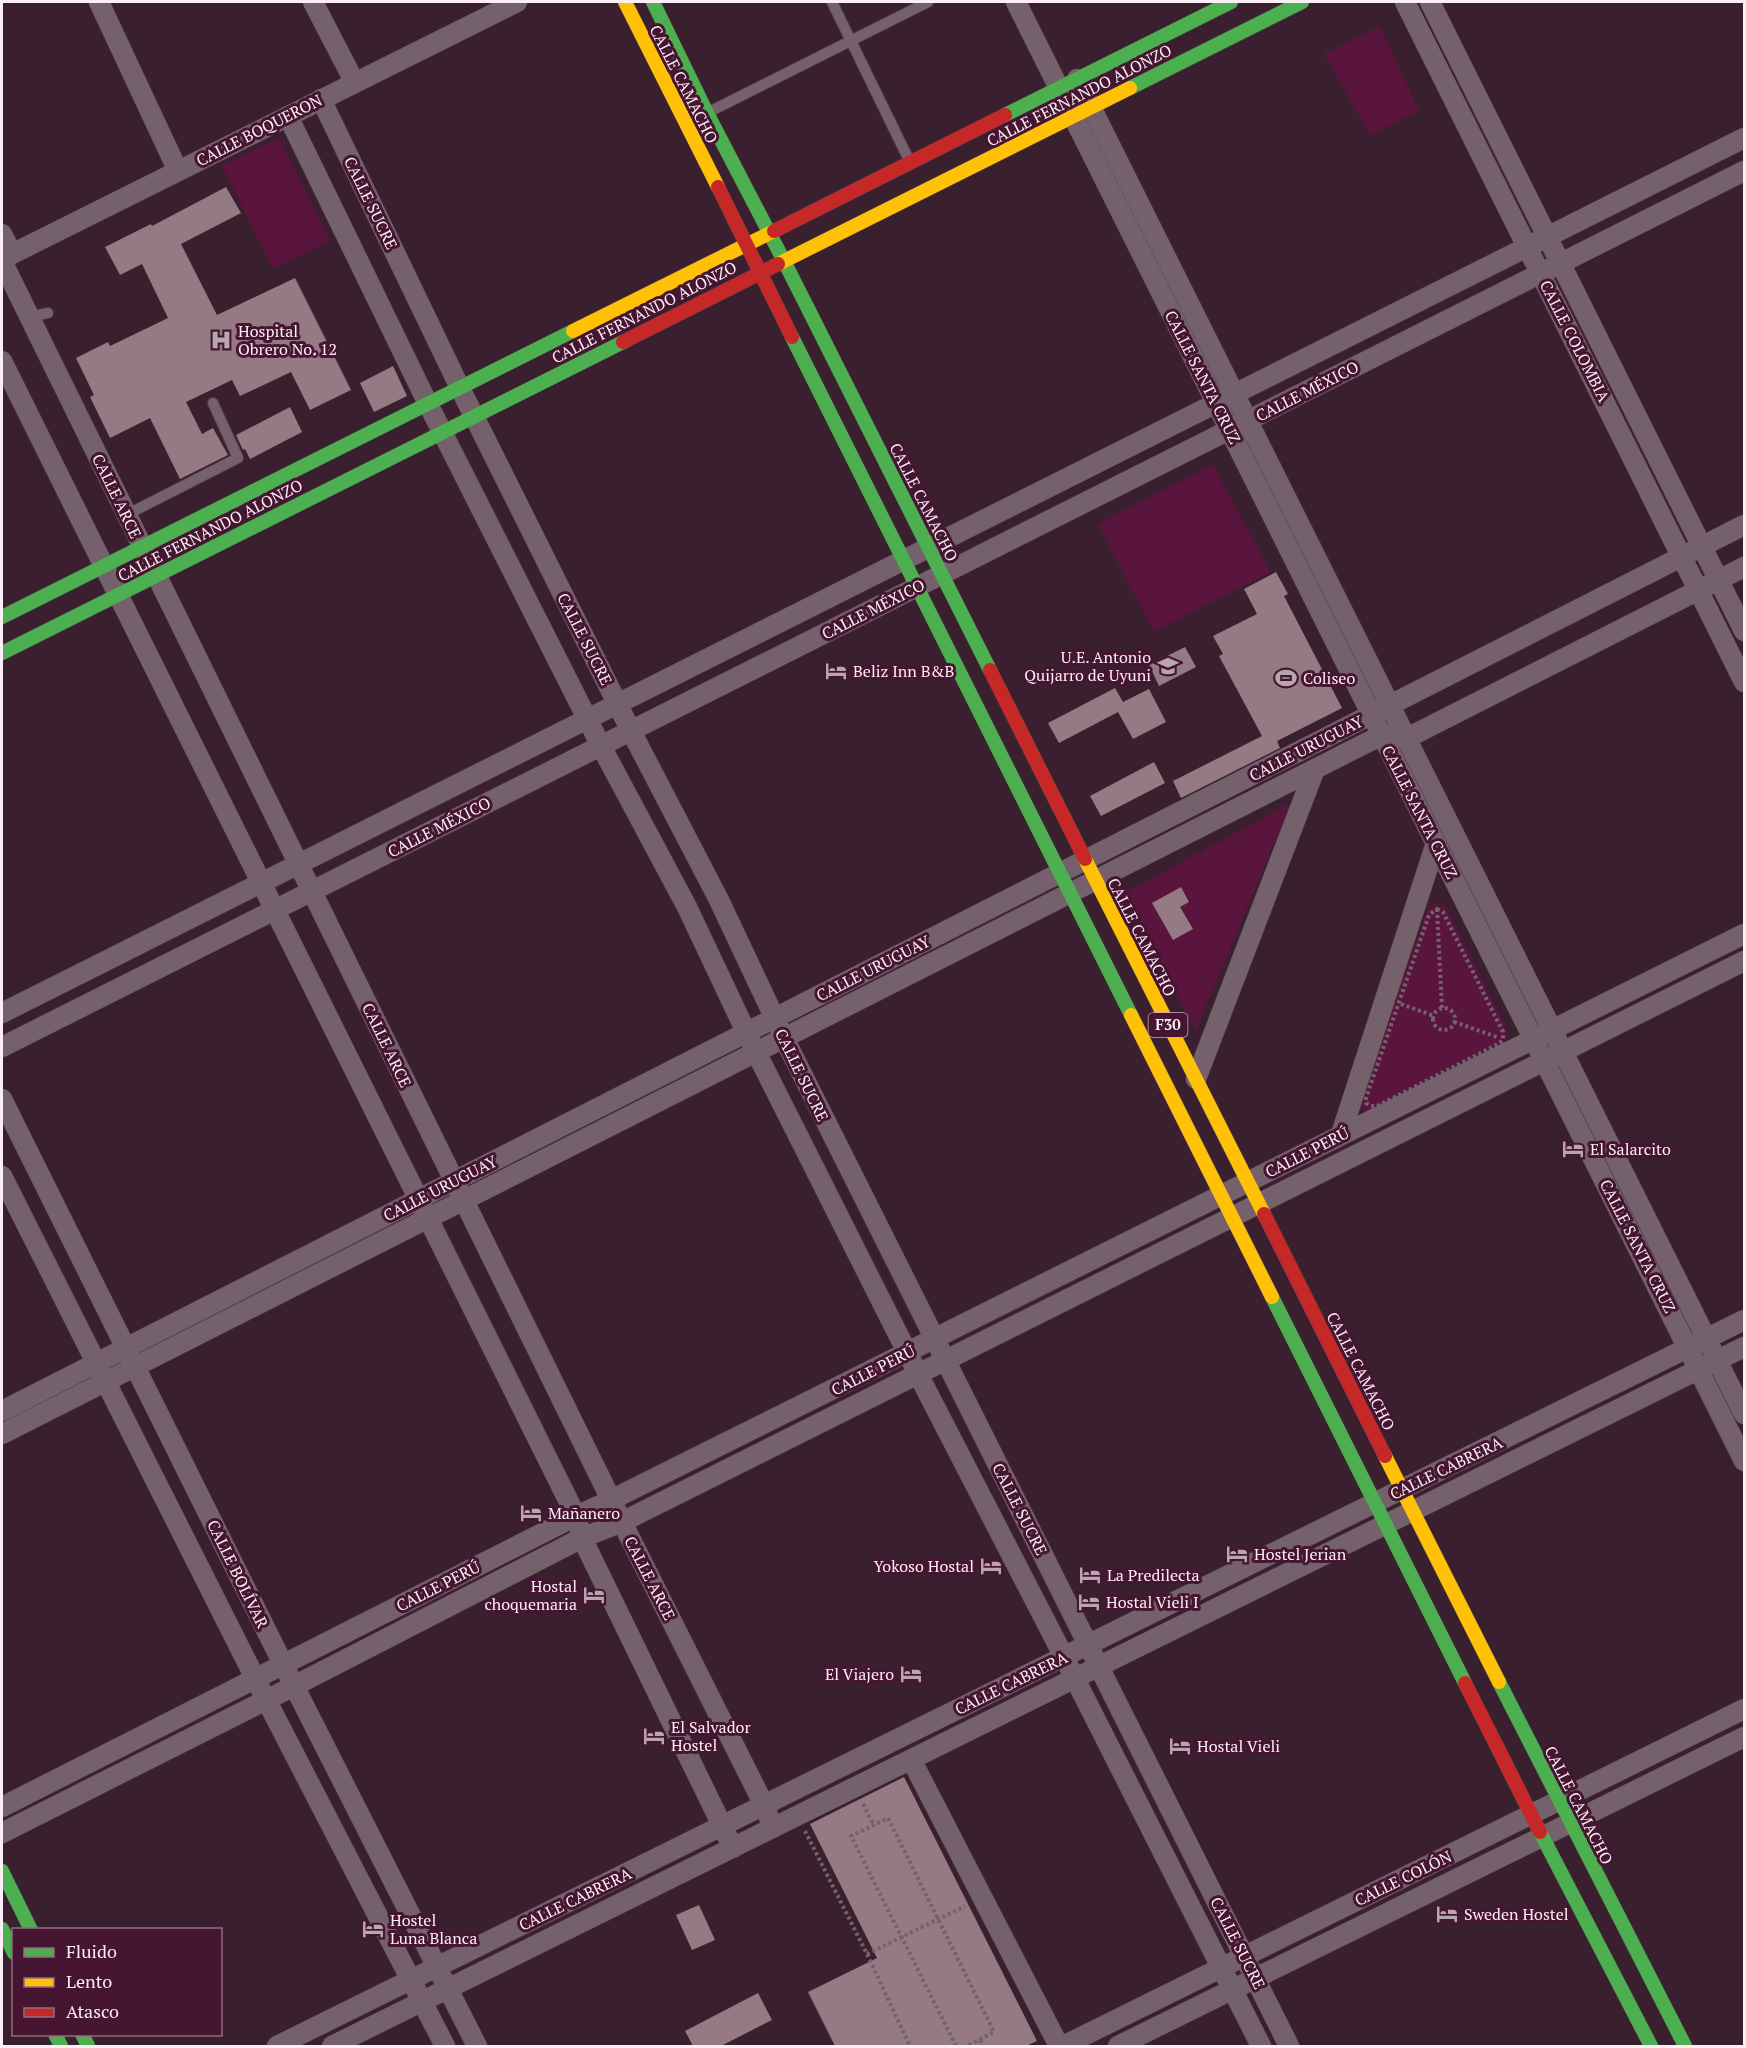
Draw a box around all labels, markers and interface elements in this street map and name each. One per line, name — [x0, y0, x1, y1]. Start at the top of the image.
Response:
street label: CALLE CAMACHO — [645, 21, 723, 147]
street label: CALLE FERNANDO ALONZO — [983, 39, 1175, 151]
street label: CALLE BOQUERON — [192, 89, 326, 171]
street label: CALLE SUCRE — [339, 153, 403, 253]
street label: CALLE FERNANDO ALONZO — [548, 256, 740, 368]
street label: CALLE COLOMBIA — [1535, 276, 1615, 406]
street label: CALLE SANTA CRUZ — [1160, 307, 1246, 448]
place label: Hospital Obrero No. 12 — [238, 320, 337, 360]
hospital icon: Hospital Obrero No. 12 — [209, 328, 233, 352]
street label: CALLE MÉXICO — [1252, 356, 1362, 426]
street label: CALLE CAMACHO — [885, 439, 963, 565]
street label: CALLE ARCE — [87, 450, 147, 542]
street label: CALLE FERNANDO ALONZO — [114, 474, 306, 586]
street label: CALLE MÉXICO — [818, 574, 928, 644]
street label: CALLE SUCRE — [552, 589, 618, 689]
place label: U.E. Antonio Quijarro de Uyuni — [1024, 646, 1151, 686]
school or university icon: U.E. Antonio Quijarro de Uyuni — [1156, 654, 1180, 678]
hotel icon: Beliz Inn B&B — [824, 659, 848, 683]
place label: Beliz Inn B&B — [853, 660, 954, 682]
sports icon: Coliseo — [1274, 666, 1298, 690]
place label: Coliseo — [1303, 667, 1355, 689]
street label: CALLE URUGUAY — [1245, 710, 1367, 786]
street label: CALLE SANTA CRUZ — [1377, 742, 1463, 883]
street label: CALLE MÉXICO — [384, 792, 494, 862]
street label: CALLE CAMACHO — [1103, 874, 1181, 1000]
street label: CALLE URUGUAY — [812, 930, 934, 1006]
street label: CALLE ARCE — [357, 999, 417, 1091]
road number: F30 — [1148, 1013, 1188, 1037]
street label: CALLE SUCRE — [770, 1025, 834, 1125]
street label: CALLE PERÚ — [1261, 1121, 1353, 1183]
hotel icon: El Salarcito — [1561, 1137, 1585, 1161]
place label: El Salarcito — [1590, 1138, 1671, 1160]
street label: CALLE URUGUAY — [379, 1150, 501, 1226]
street label: CALLE SANTA CRUZ — [1595, 1176, 1681, 1317]
street label: CALLE CAMACHO — [1322, 1308, 1400, 1434]
street label: CALLE PERÚ — [827, 1339, 919, 1401]
street label: CALLE CABRERA — [1386, 1431, 1506, 1505]
street label: CALLE SUCRE — [987, 1459, 1053, 1559]
hotel icon: Mañanero — [519, 1501, 543, 1525]
place label: Mañanero — [548, 1502, 620, 1524]
street label: CALLE BOLÍVAR — [202, 1516, 274, 1633]
street label: CALLE ARCE — [619, 1532, 681, 1624]
hotel icon: Hostel Jerian — [1225, 1542, 1249, 1566]
place label: Hostel Jerian — [1254, 1543, 1347, 1565]
hotel icon: Yokoso Hostal — [979, 1554, 1003, 1578]
street label: CALLE PERÚ — [392, 1555, 484, 1617]
place label: Yokoso Hostal — [873, 1555, 974, 1577]
hotel icon: La Predilecta — [1078, 1563, 1102, 1587]
place label: La Predilecta — [1107, 1564, 1199, 1586]
place label: Hostal choquemaria — [484, 1575, 577, 1615]
hotel icon: Hostal choquemaria — [582, 1583, 606, 1607]
hotel icon: Hostal Vieli I — [1077, 1590, 1101, 1614]
place label: Hostal Vieli I — [1106, 1591, 1199, 1613]
street label: CALLE CABRERA — [951, 1646, 1071, 1720]
hotel icon: El Viajero — [899, 1662, 923, 1686]
place label: El Viajero — [825, 1663, 894, 1685]
place label: El Salvador Hostel — [671, 1716, 751, 1756]
hotel icon: El Salvador Hostel — [642, 1724, 666, 1748]
hotel icon: Hostal Vieli — [1168, 1734, 1192, 1758]
place label: Hostal Vieli — [1197, 1735, 1280, 1757]
street label: CALLE CAMACHO — [1540, 1742, 1618, 1868]
street label: CALLE COLÓN — [1351, 1845, 1455, 1911]
street label: CALLE CABRERA — [515, 1862, 635, 1936]
street label: CALLE SUCRE — [1205, 1893, 1271, 1993]
hotel icon: Sweden Hostel — [1435, 1902, 1459, 1926]
place label: Sweden Hostel — [1464, 1903, 1569, 1925]
place label: Hostel Luna Blanca — [390, 1909, 477, 1949]
hotel icon: Hostel Luna Blanca — [361, 1917, 385, 1941]
legend — [12, 1928, 222, 2036]
text: Fluido — [66, 1939, 117, 1963]
text: Lento — [66, 1969, 112, 1993]
text: Atasco — [66, 1999, 119, 2023]

